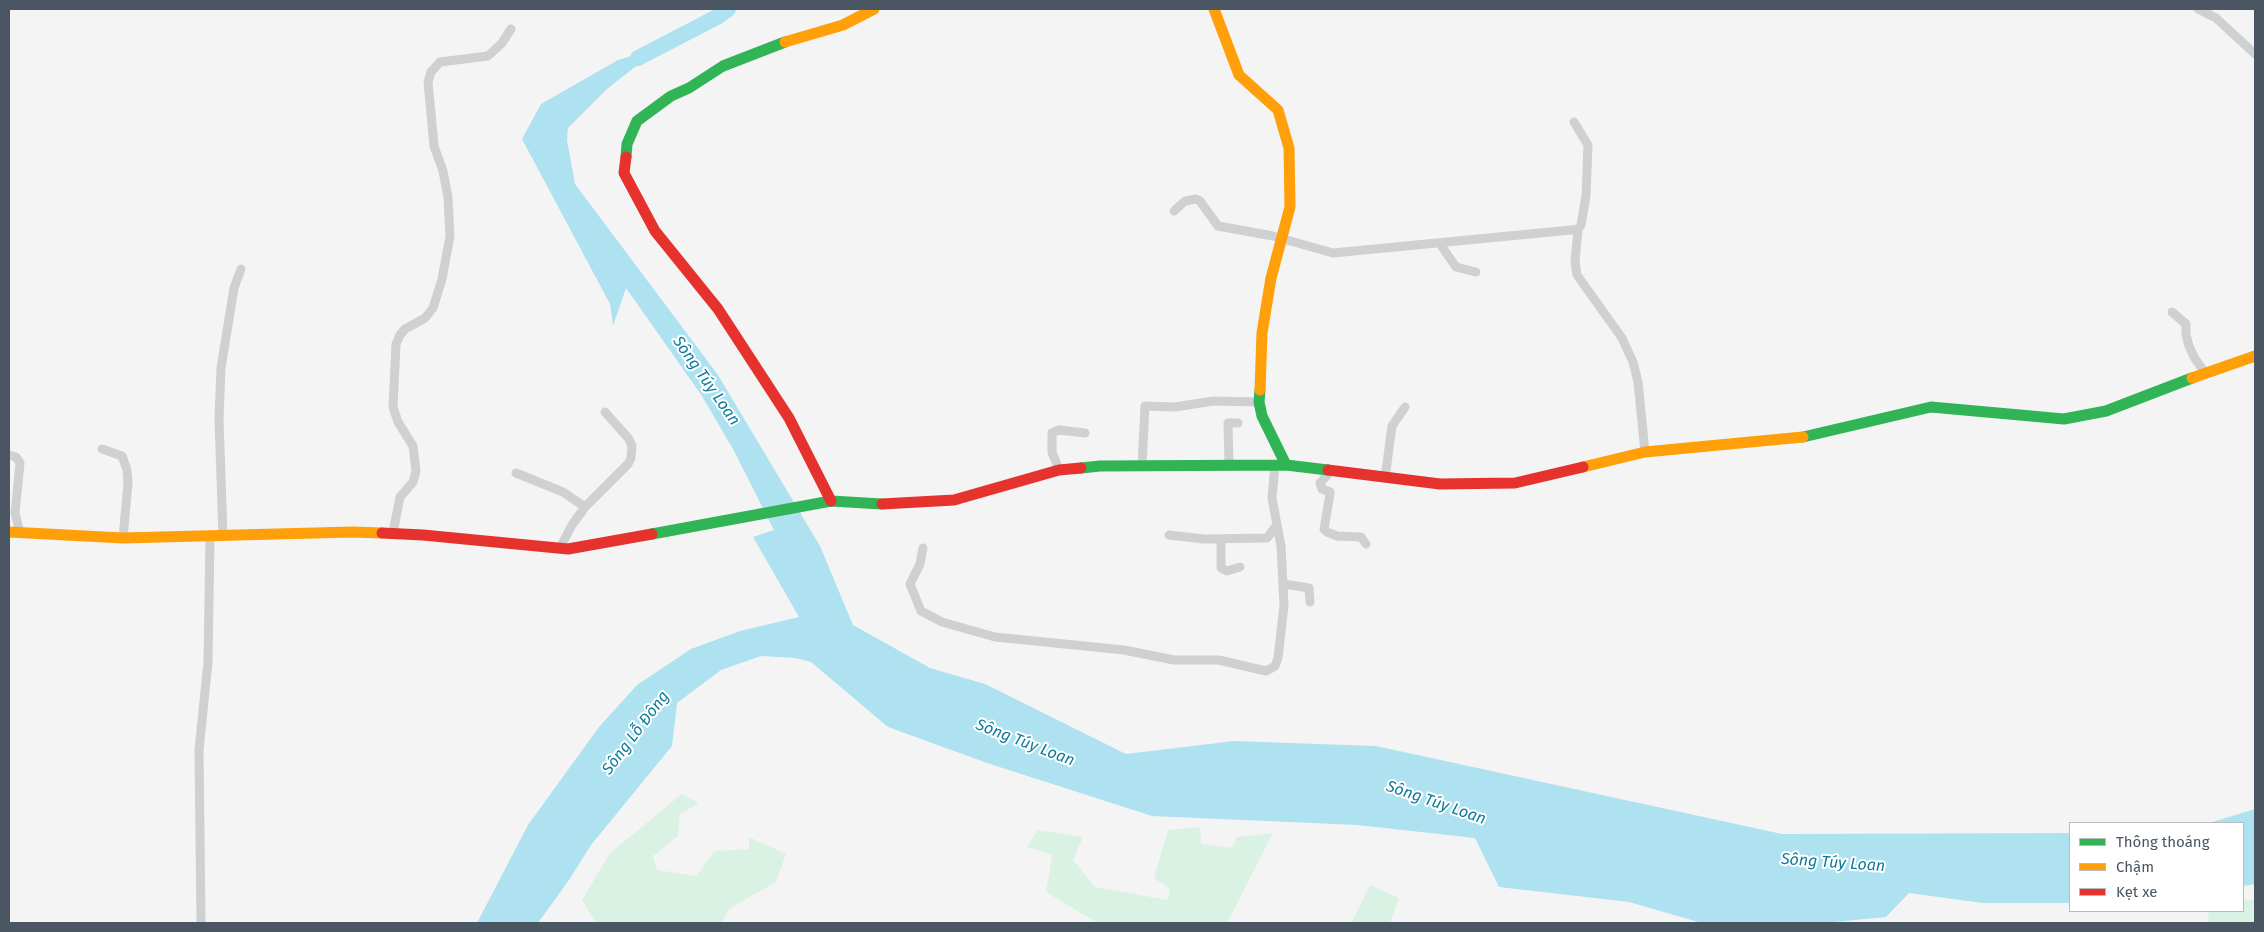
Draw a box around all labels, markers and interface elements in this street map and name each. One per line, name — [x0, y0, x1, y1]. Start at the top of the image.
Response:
water label: Sông Túy Loan — [668, 333, 744, 429]
water label: Sông Lỗ Đông — [598, 687, 674, 779]
water label: Sông Túy Loan — [973, 715, 1077, 771]
water label: Sông Túy Loan — [1384, 777, 1488, 829]
legend — [2069, 822, 2244, 912]
text: Thông thoáng — [2116, 833, 2209, 851]
water label: Sông Túy Loan — [1780, 850, 1886, 876]
text: Chậm — [2116, 858, 2154, 876]
text: Kẹt xe — [2116, 883, 2158, 901]

